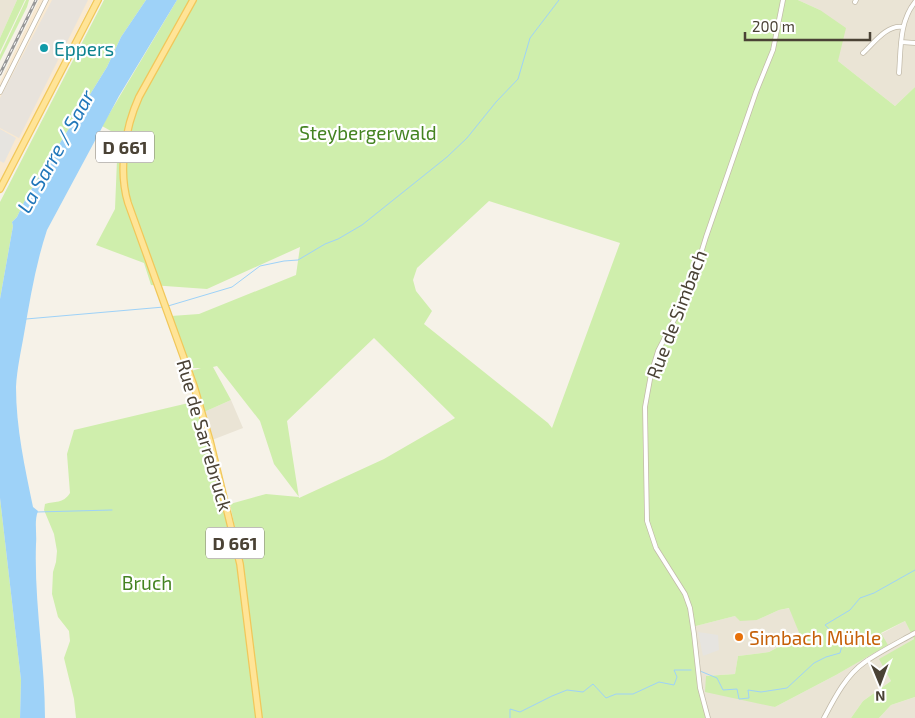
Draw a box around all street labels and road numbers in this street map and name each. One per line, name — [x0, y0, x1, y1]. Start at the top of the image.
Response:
road number: D 661 — [96, 132, 154, 162]
street label: Rue de Simbach — [641, 246, 711, 382]
street label: Rue de Sarrebruck — [172, 356, 238, 514]
road number: D 661 — [206, 528, 264, 558]

